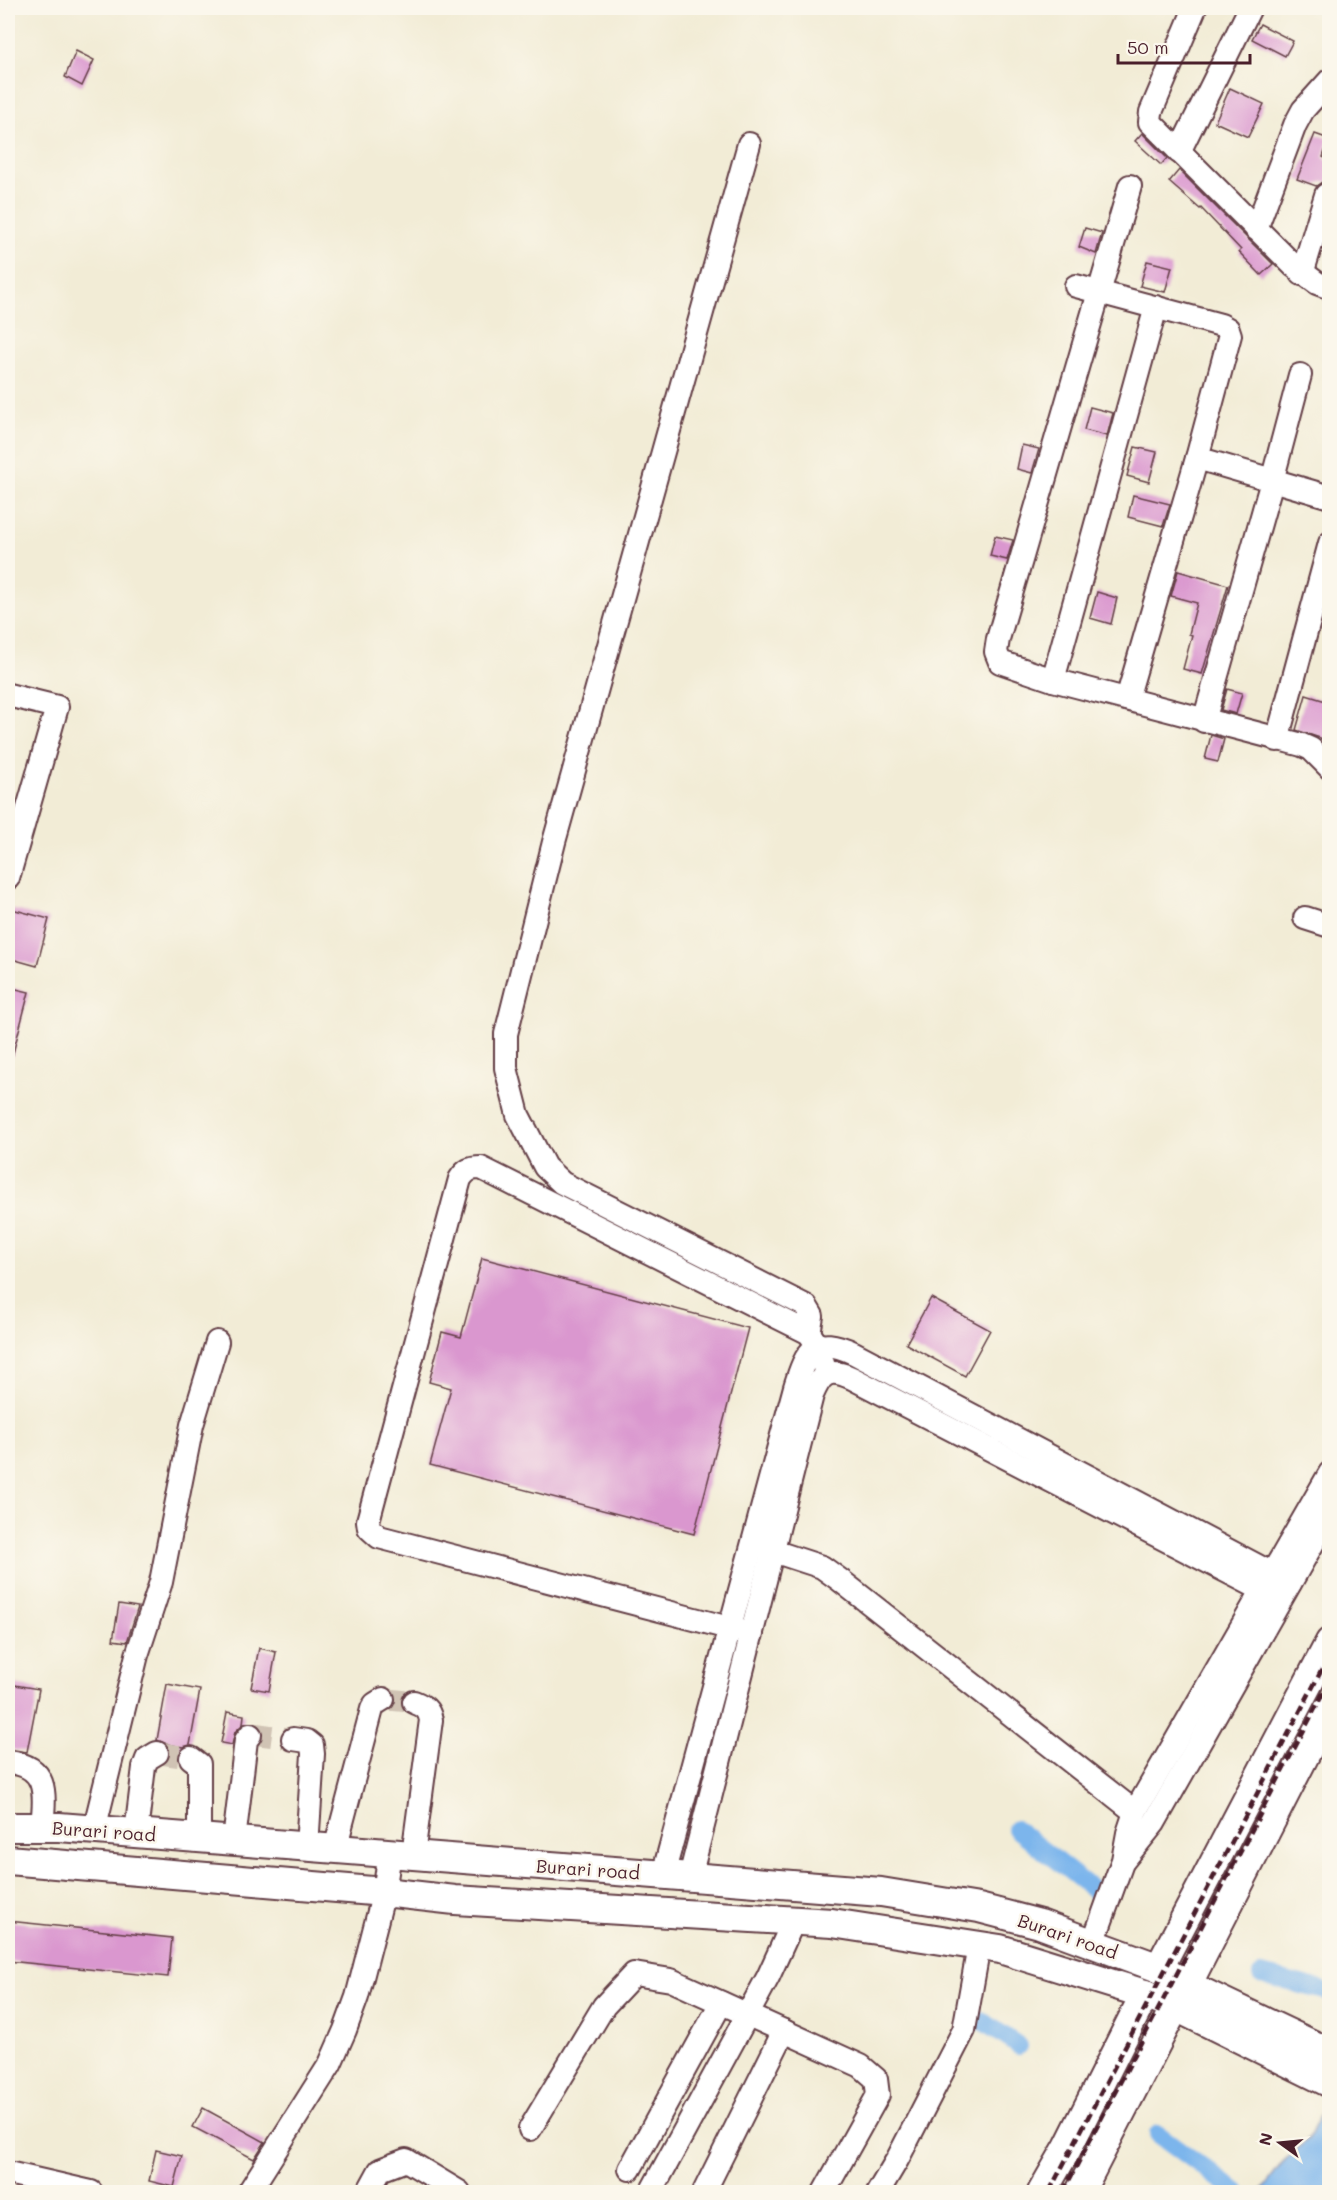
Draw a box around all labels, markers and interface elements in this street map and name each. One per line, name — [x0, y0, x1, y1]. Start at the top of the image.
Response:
scale bar — [1118, 27, 1250, 65]
text: 50 m — [1127, 35, 1169, 59]
street label: Burari road — [51, 1815, 157, 1847]
street label: Burari road — [535, 1853, 641, 1885]
street label: Burari road — [1015, 1908, 1121, 1964]
north arrow — [1250, 2113, 1310, 2173]
text: N — [1253, 2130, 1277, 2148]

